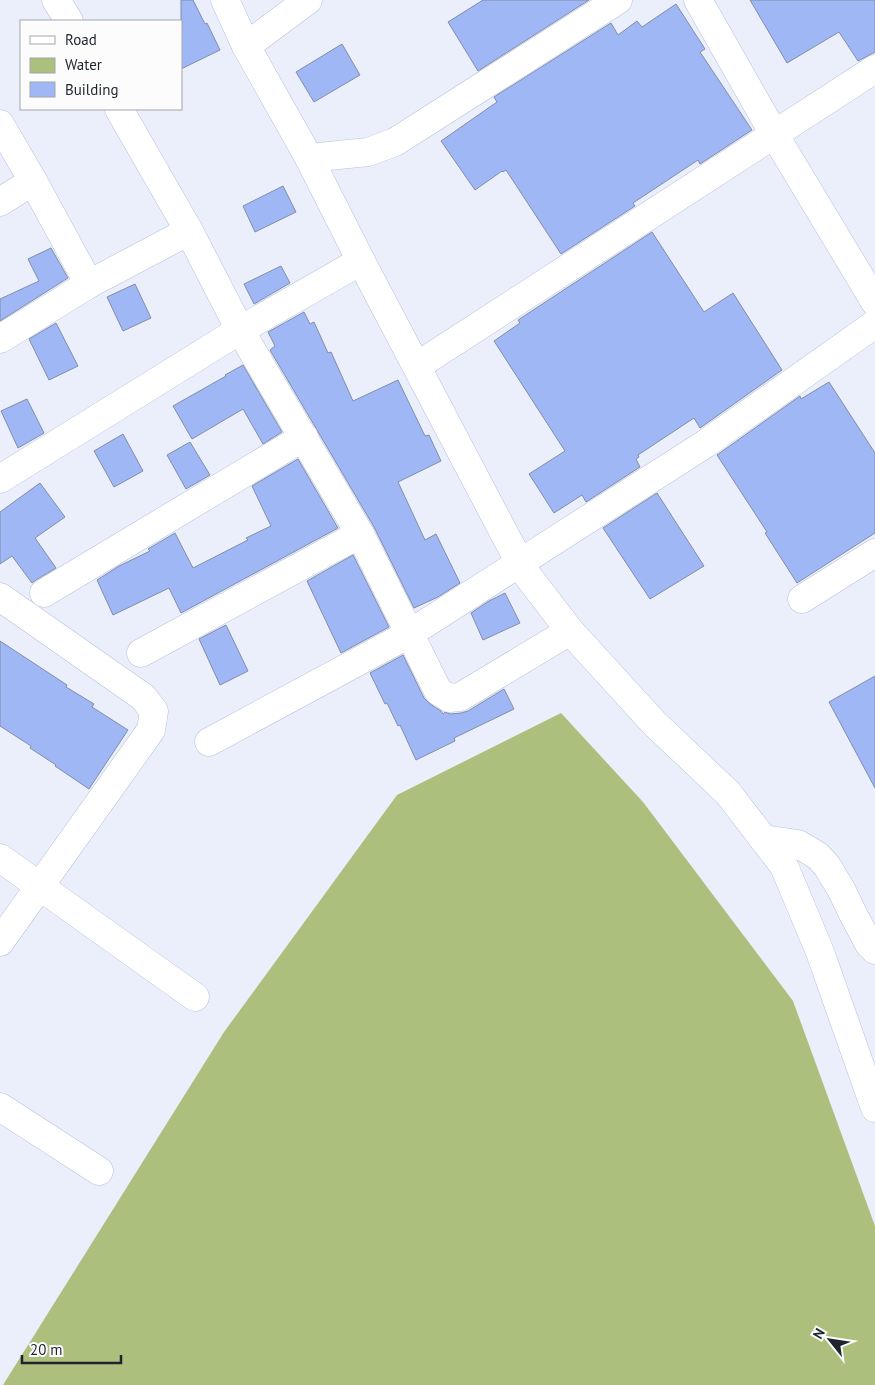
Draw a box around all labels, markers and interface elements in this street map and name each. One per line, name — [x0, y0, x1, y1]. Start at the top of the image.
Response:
legend — [20, 20, 182, 110]
text: Road — [65, 30, 97, 49]
text: Water — [65, 55, 102, 74]
text: Building — [65, 80, 119, 99]
north arrow — [805, 1315, 855, 1365]
text: N — [809, 1325, 829, 1342]
scale bar — [22, 1332, 121, 1364]
text: 20 m — [30, 1340, 63, 1359]

